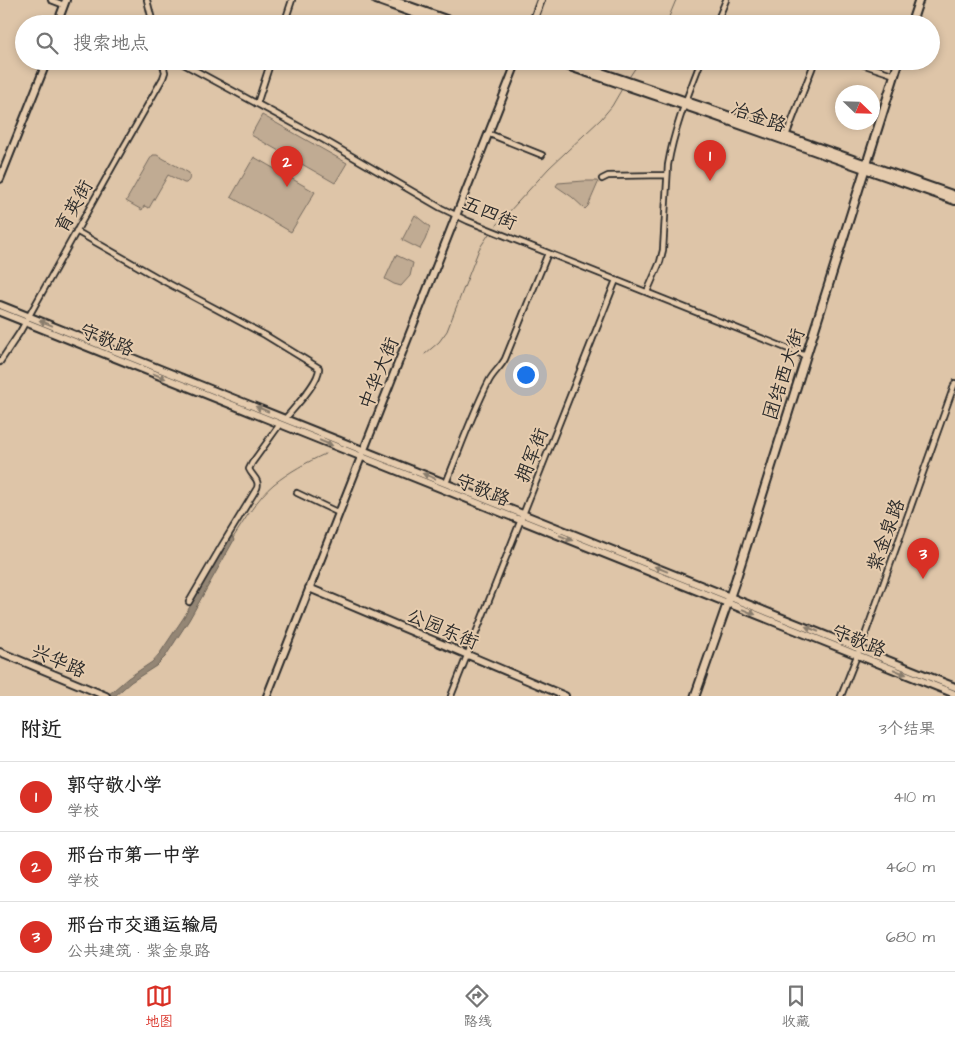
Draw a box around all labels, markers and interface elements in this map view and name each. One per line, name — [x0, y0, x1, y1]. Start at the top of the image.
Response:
search box — [15, 15, 940, 70]
icon: search — [33, 29, 61, 57]
text: 搜索地点 — [73, 30, 149, 57]
north arrow — [835, 85, 880, 130]
street label: 冶金路 — [727, 95, 790, 139]
pin: 1 — [694, 140, 726, 181]
pin: 2 — [271, 146, 303, 187]
street label: 育英街 — [49, 175, 100, 238]
street label: 五四街 — [458, 190, 521, 237]
street label: 守敬路 — [75, 317, 138, 364]
one-way arrow — [38, 319, 53, 327]
street label: 团结西大街 — [757, 325, 812, 424]
street label: 中华大街 — [353, 333, 406, 414]
your location — [513, 362, 539, 388]
one-way arrow — [152, 372, 167, 380]
one-way arrow — [255, 405, 269, 413]
street label: 拥军街 — [509, 424, 556, 487]
one-way arrow — [319, 439, 333, 447]
street label: 守敬路 — [451, 467, 514, 514]
one-way arrow — [422, 472, 436, 480]
street label: 紫金泉路 — [861, 495, 912, 576]
one-way arrow — [559, 535, 573, 543]
pin: 3 — [907, 538, 939, 579]
one-way arrow — [654, 565, 669, 572]
street label: 公园东街 — [402, 602, 483, 657]
one-way arrow — [742, 608, 756, 616]
street label: 守敬路 — [827, 618, 890, 665]
one-way arrow — [805, 625, 819, 633]
street label: 兴华路 — [27, 638, 90, 685]
one-way arrow — [893, 668, 908, 676]
text: 附近 — [20, 715, 62, 744]
text: 3个结果 — [879, 718, 935, 740]
text: 郭守敬小学 — [67, 772, 162, 799]
text: 1 — [35, 786, 37, 808]
text: 410 m — [893, 786, 935, 808]
text: 学校 — [67, 800, 99, 822]
text: 邢台市第一中学 — [67, 842, 200, 869]
text: 2 — [31, 856, 41, 878]
text: 460 m — [885, 856, 935, 878]
text: 学校 — [67, 870, 99, 892]
text: 邢台市交通运输局 — [67, 912, 219, 939]
text: 3 — [32, 926, 40, 948]
text: 680 m — [886, 926, 935, 948]
text: 公共建筑 · 紫金泉路 — [67, 940, 210, 962]
tab: 地图 — [145, 982, 173, 1032]
tab: 路线 — [463, 982, 491, 1032]
tab: 收藏 — [782, 982, 810, 1032]

